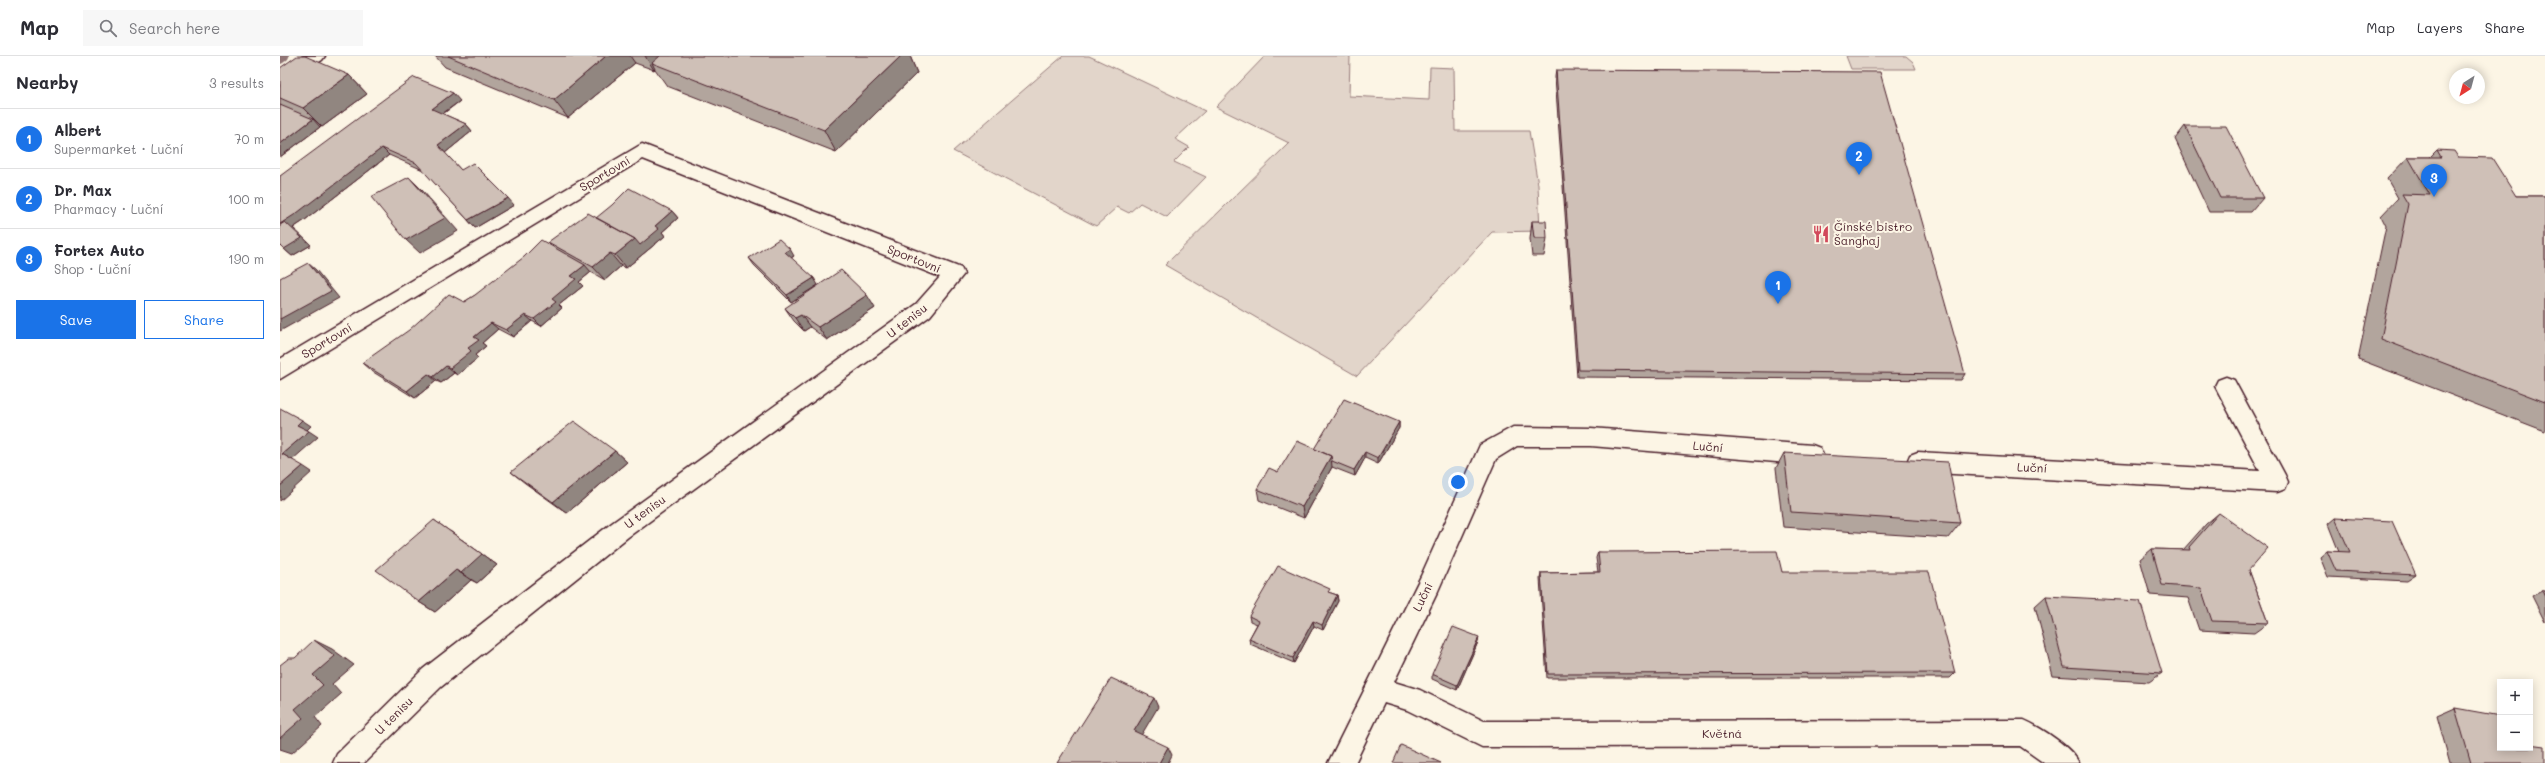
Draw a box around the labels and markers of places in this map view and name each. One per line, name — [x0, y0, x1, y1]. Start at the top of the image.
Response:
pin: 2 — [1846, 142, 1872, 175]
pin: 3 — [2421, 164, 2447, 197]
place label: Čínské bistro Šanghaj — [1834, 218, 1912, 248]
restaurant icon: Čínské bistro Šanghaj — [1811, 224, 1831, 244]
pin: 1 — [1765, 271, 1791, 304]

